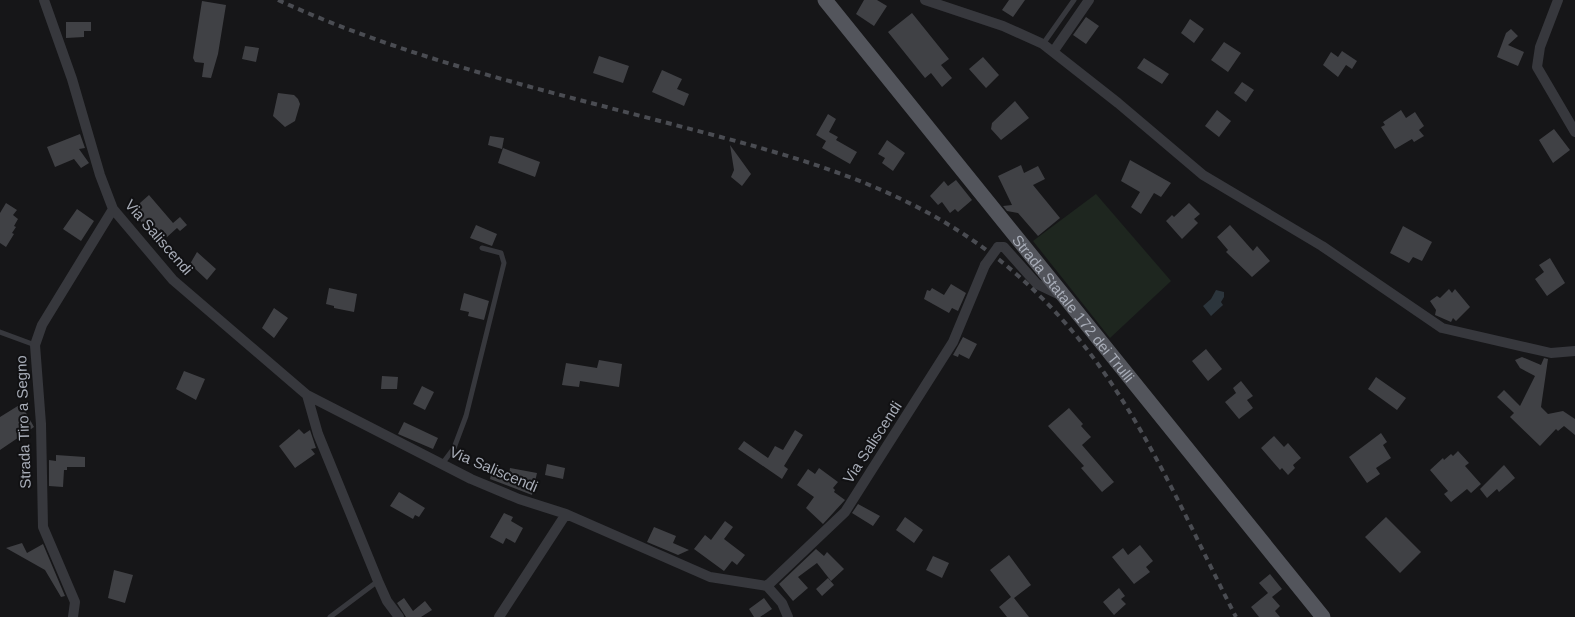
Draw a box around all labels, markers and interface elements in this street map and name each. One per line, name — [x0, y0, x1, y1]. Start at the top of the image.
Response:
street label: Via Saliscendi — [122, 196, 196, 278]
street label: Strada Statale 172 dei Trulli — [1009, 231, 1138, 385]
street label: Strada Tiro a Segno — [12, 355, 34, 489]
street label: Via Saliscendi — [839, 398, 905, 486]
street label: Via Saliscendi — [447, 443, 541, 495]

